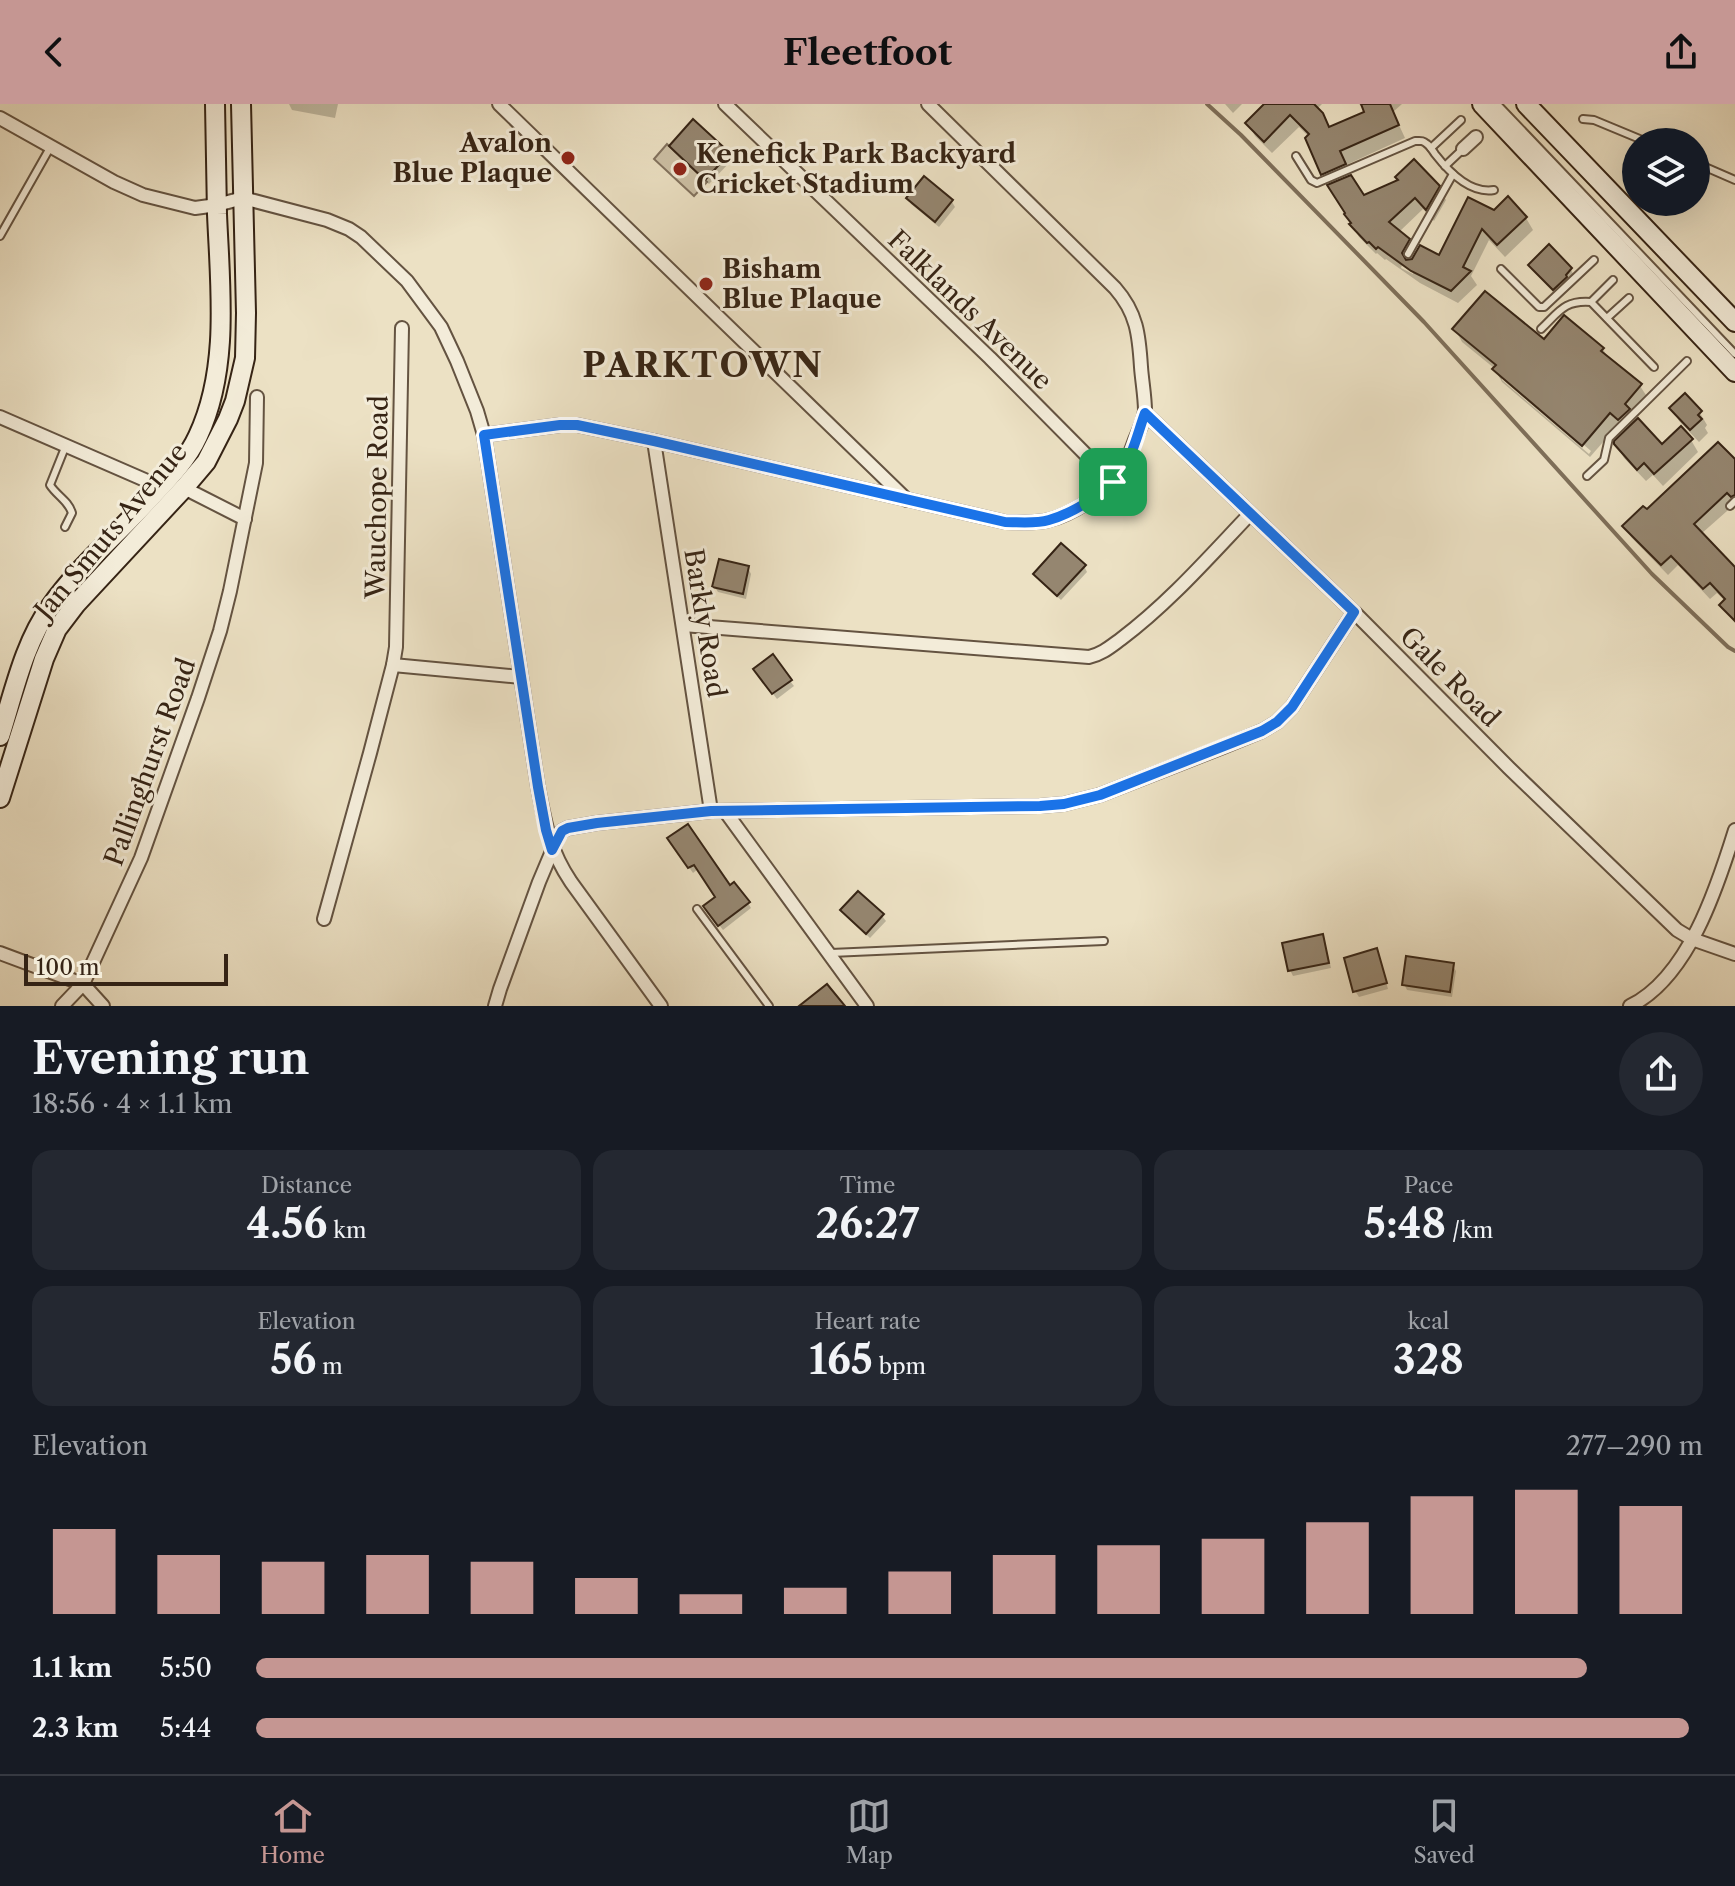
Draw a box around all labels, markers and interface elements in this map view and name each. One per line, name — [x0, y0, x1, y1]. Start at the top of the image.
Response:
icon: back — [32, 30, 76, 74]
text: Fleetfoot — [783, 30, 952, 74]
icon: share — [1659, 30, 1703, 74]
place label: Avalon Blue Plaque — [393, 127, 552, 189]
map controls — [1622, 128, 1710, 216]
button: layers — [1622, 128, 1710, 216]
place label: Kenefick Park Backyard Cricket Stadium — [696, 138, 1016, 200]
marker: Avalon Blue Plaque — [559, 149, 577, 167]
marker: Kenefick Park Backyard Cricket Stadium — [671, 160, 689, 178]
street label: Falklands Avenue — [881, 224, 1059, 396]
place label: Bisham Blue Plaque — [722, 253, 882, 315]
marker: Bisham Blue Plaque — [697, 275, 715, 293]
district label: PARKTOWN — [582, 344, 824, 386]
street label: Wauchope Road — [359, 395, 395, 600]
street label: Jan Smuts Avenue — [25, 436, 194, 629]
pin — [1079, 448, 1147, 516]
icon: arrive — [1091, 460, 1135, 504]
street label: Barkly Road — [677, 546, 733, 700]
street label: Gale Road — [1393, 620, 1507, 734]
street label: Pallinghurst Road — [98, 654, 202, 870]
scale bar — [24, 950, 228, 986]
text: 100 m — [36, 954, 99, 981]
text: Evening run — [32, 1031, 309, 1085]
button: share — [1619, 1032, 1703, 1116]
text: 18:56 · 4 × 1.1 km — [32, 1088, 232, 1120]
text: Distance — [261, 1172, 352, 1199]
text: Time — [840, 1172, 895, 1199]
text: Pace — [1404, 1172, 1453, 1199]
text: 4.56 — [247, 1199, 327, 1248]
text: 26:27 — [816, 1199, 919, 1248]
text: 5:48 — [1364, 1199, 1446, 1248]
text: km — [327, 1217, 366, 1244]
text: /km — [1446, 1217, 1493, 1244]
text: Elevation — [257, 1308, 356, 1335]
text: Heart rate — [814, 1308, 921, 1335]
text: kcal — [1408, 1308, 1449, 1335]
text: 56 — [270, 1335, 316, 1384]
text: 165 — [809, 1335, 873, 1384]
text: 328 — [1393, 1335, 1464, 1384]
text: m — [316, 1353, 343, 1380]
text: bpm — [873, 1353, 926, 1380]
text: Elevation — [32, 1430, 148, 1462]
text: 277–290 m — [1566, 1430, 1703, 1462]
text: 1.1 km — [32, 1652, 112, 1684]
text: 5:50 — [160, 1652, 212, 1684]
text: 2.3 km — [32, 1712, 119, 1744]
text: 5:44 — [160, 1712, 211, 1744]
tab: Home — [260, 1794, 325, 1869]
tab: Map — [846, 1794, 893, 1869]
tab: Saved — [1414, 1794, 1475, 1869]

